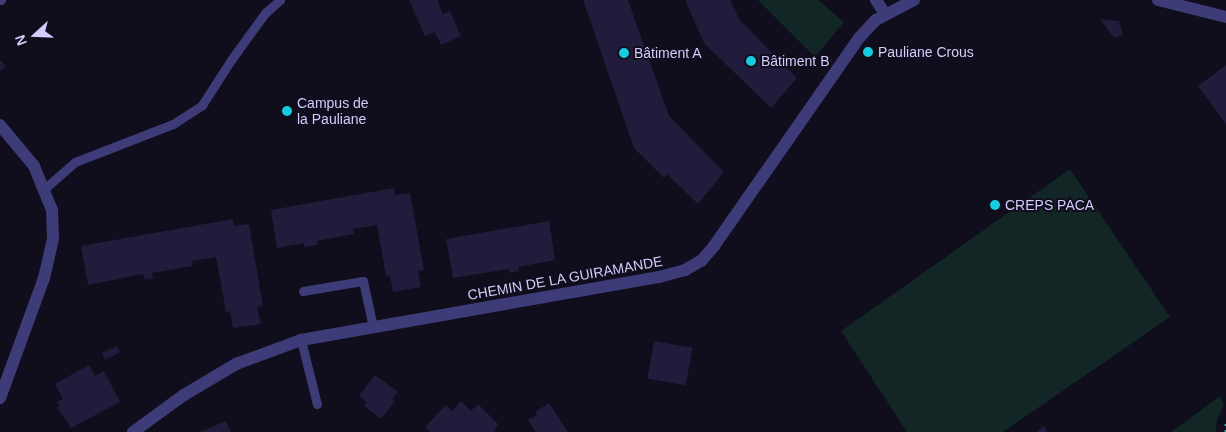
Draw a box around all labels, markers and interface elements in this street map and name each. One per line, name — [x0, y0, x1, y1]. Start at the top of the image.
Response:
north arrow — [10, 10, 60, 60]
text: N — [12, 33, 30, 48]
place label: Pauliane Crous — [878, 44, 974, 60]
place label: Bâtiment A — [634, 45, 702, 61]
marker: Pauliane Crous — [862, 46, 874, 58]
marker: Bâtiment A — [618, 47, 630, 59]
place label: Bâtiment B — [761, 53, 829, 69]
marker: Bâtiment B — [745, 55, 757, 67]
place label: Campus de la Pauliane — [297, 95, 369, 128]
marker: Campus de la Pauliane — [281, 105, 293, 117]
place label: CREPS PACA — [1005, 197, 1094, 213]
marker: CREPS PACA — [989, 199, 1001, 211]
street label: CHEMIN DE LA GUIRAMANDE — [466, 253, 664, 303]

